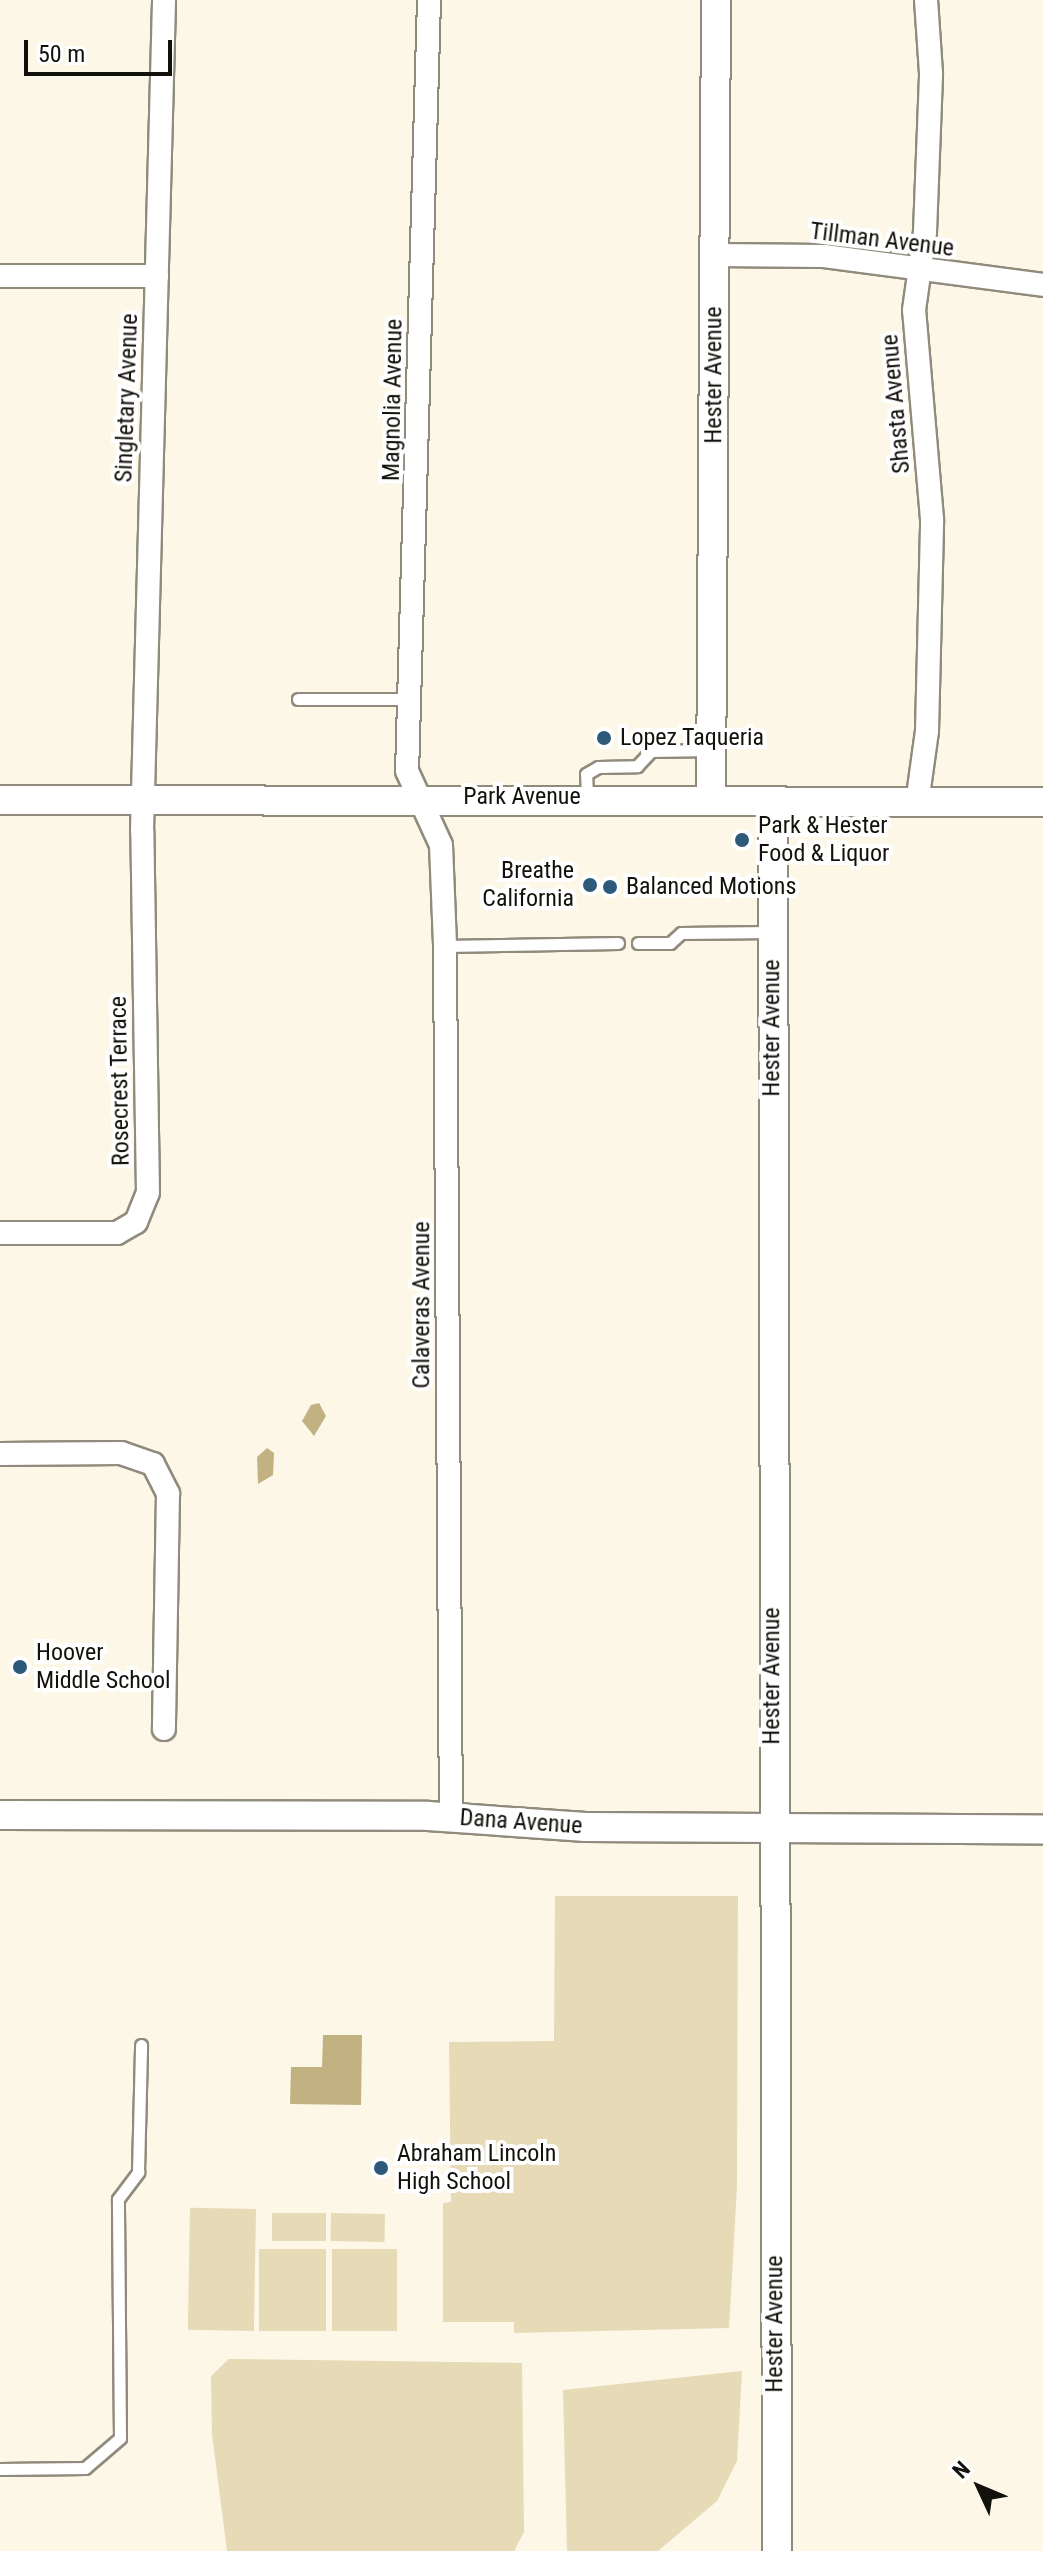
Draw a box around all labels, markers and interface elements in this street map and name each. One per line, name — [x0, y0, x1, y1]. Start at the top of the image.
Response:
scale bar — [28, 24, 176, 74]
text: 50 m — [38, 40, 85, 68]
street label: Tillman Avenue — [808, 217, 956, 263]
street label: Hester Avenue — [700, 306, 728, 444]
street label: Singletary Avenue — [110, 313, 144, 483]
street label: Magnolia Avenue — [377, 319, 409, 481]
street label: Shasta Avenue — [876, 333, 916, 475]
place label: Lopez Taqueria — [620, 724, 764, 752]
marker: Lopez Taqueria — [595, 729, 613, 747]
street label: Park Avenue — [463, 783, 581, 811]
place label: Park & Hester Food & Liquor — [758, 812, 889, 868]
marker: Park & Hester Food & Liquor — [733, 831, 751, 849]
place label: Breathe California — [482, 857, 574, 913]
place label: Balanced Motions — [626, 873, 796, 901]
marker: Breathe California — [581, 876, 599, 894]
marker: Balanced Motions — [601, 878, 619, 896]
street label: Hester Avenue — [758, 959, 786, 1097]
street label: Rosecrest Terrace — [104, 995, 136, 1167]
street label: Calaveras Avenue — [408, 1221, 436, 1389]
street label: Hester Avenue — [758, 1607, 786, 1745]
place label: Hoover Middle School — [36, 1639, 170, 1695]
marker: Hoover Middle School — [11, 1658, 29, 1676]
street label: Dana Avenue — [459, 1803, 583, 1841]
place label: Abraham Lincoln High School — [397, 2140, 556, 2196]
marker: Abraham Lincoln High School — [372, 2159, 390, 2177]
street label: Hester Avenue — [761, 2255, 789, 2393]
north arrow — [939, 2447, 1019, 2527]
text: N — [948, 2456, 975, 2484]

